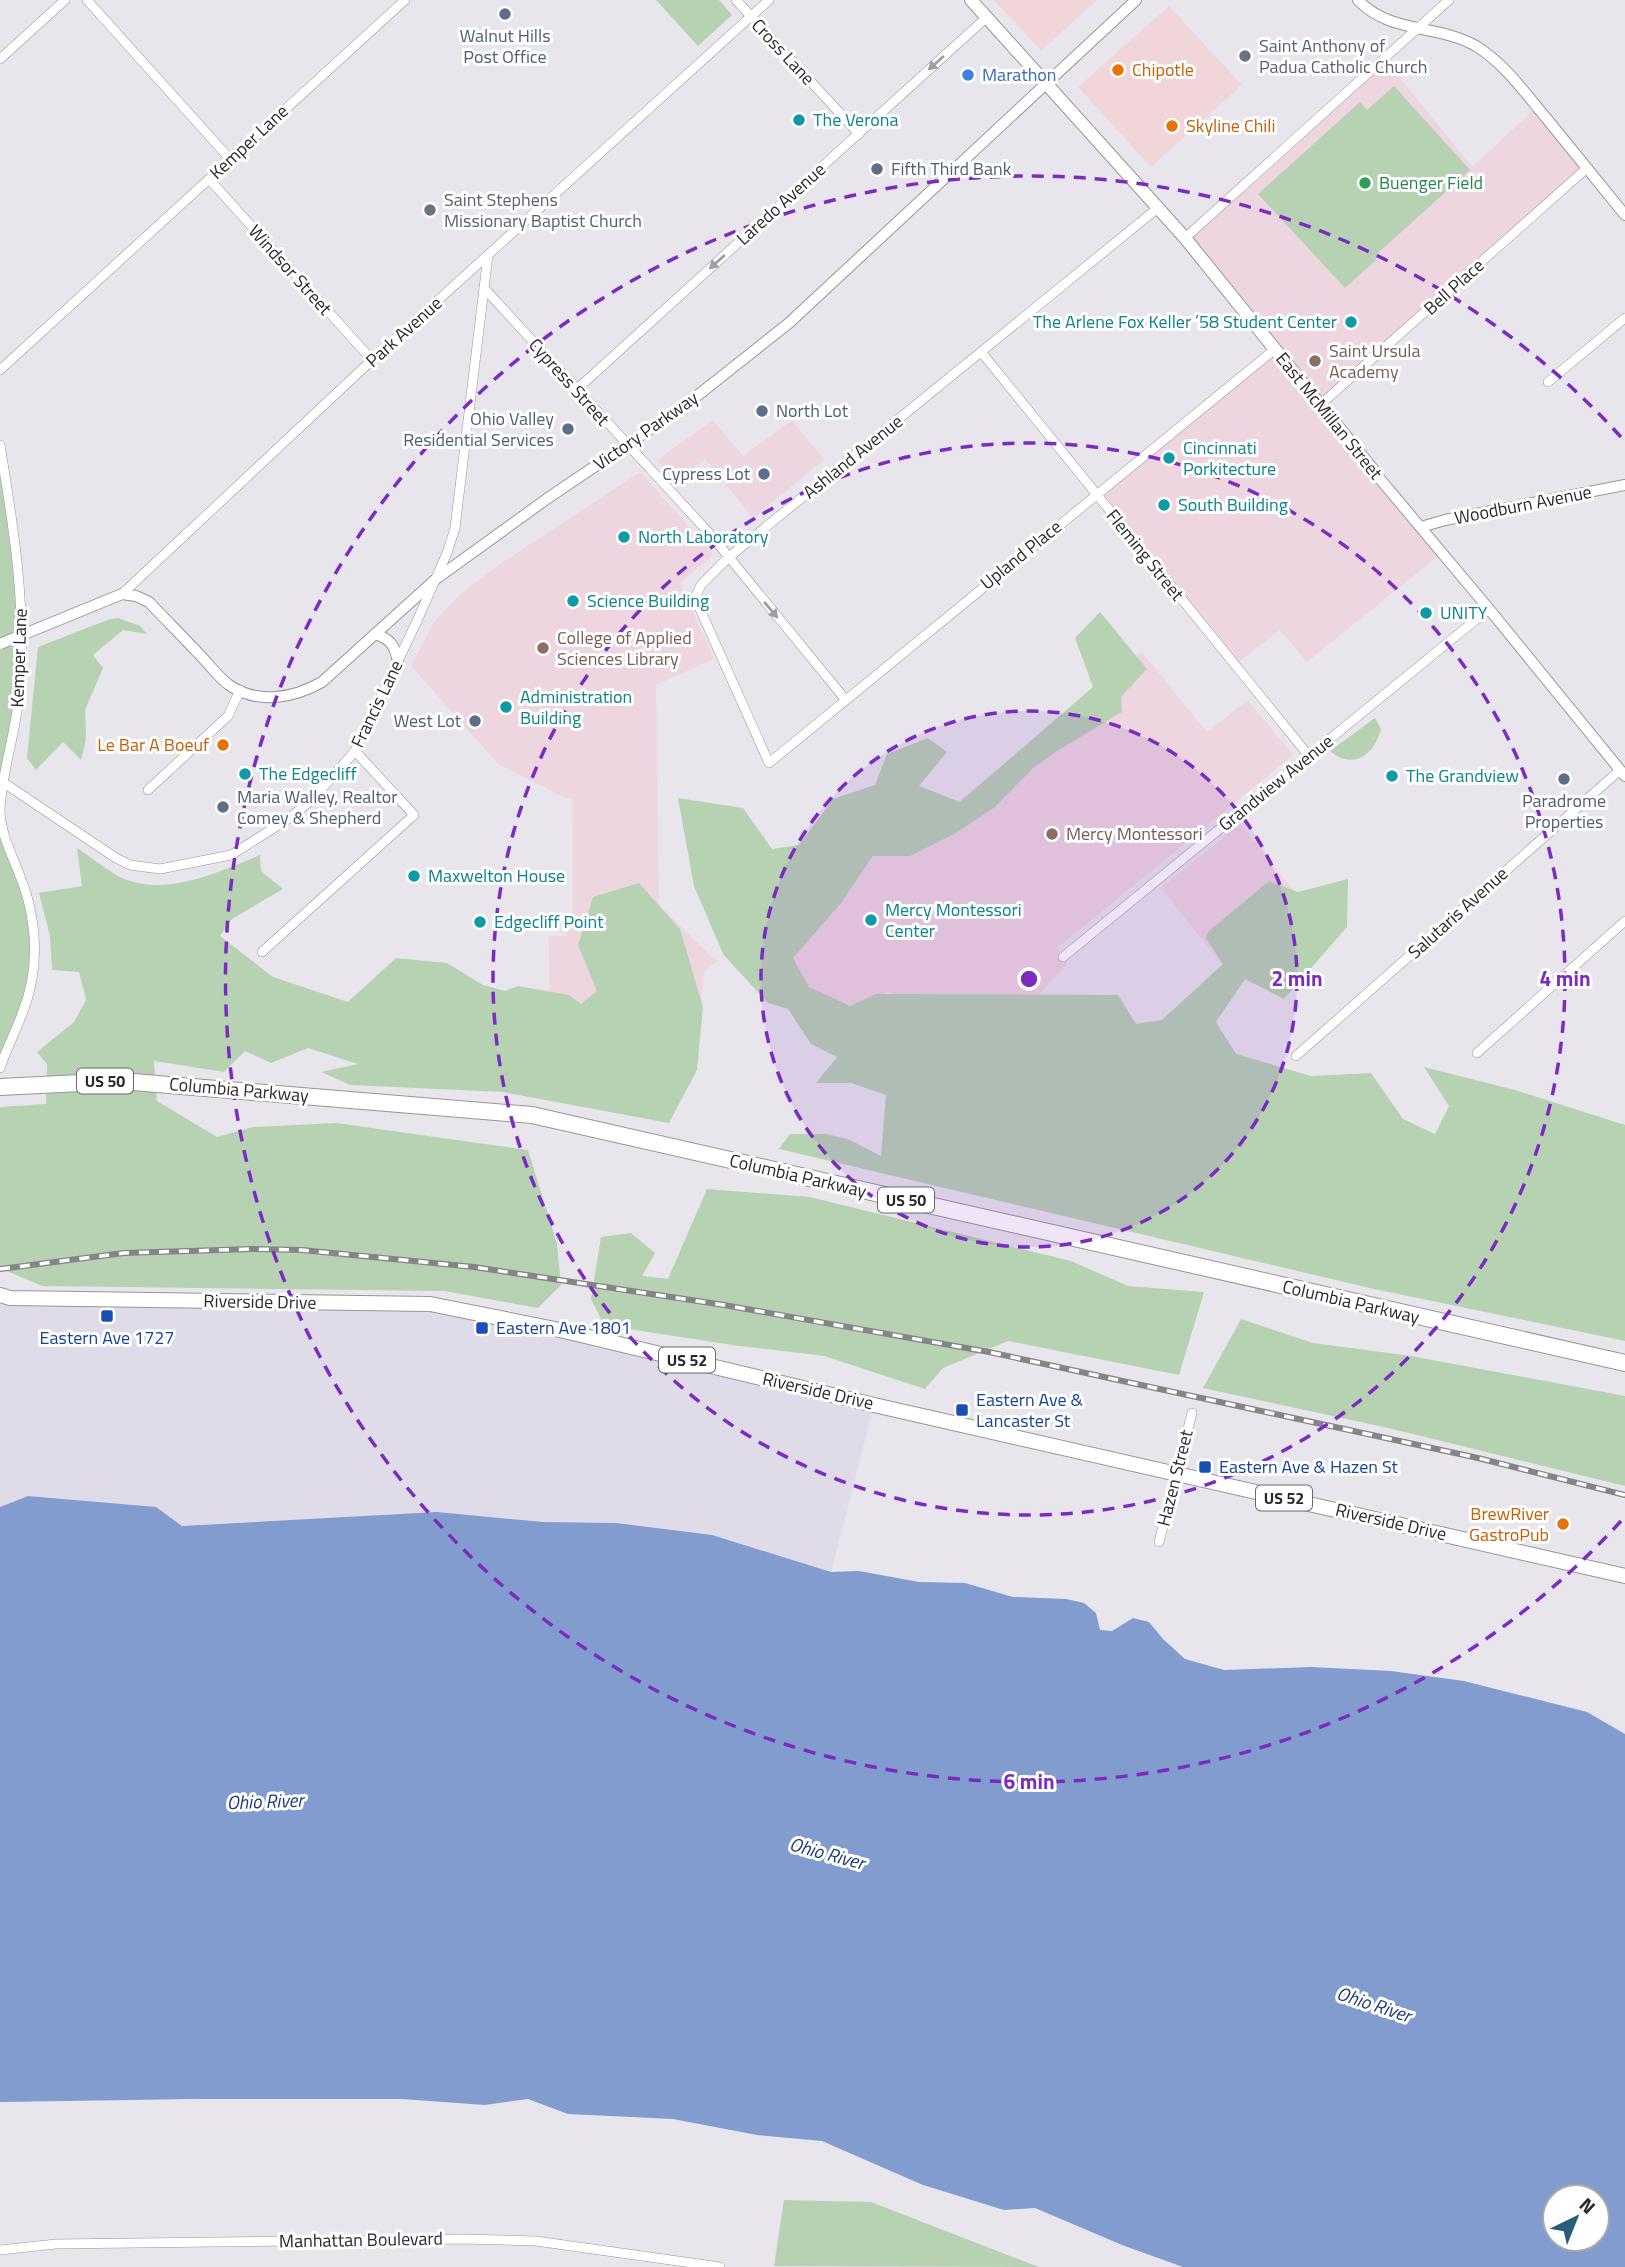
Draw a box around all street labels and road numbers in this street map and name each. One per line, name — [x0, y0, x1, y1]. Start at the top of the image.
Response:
street label: Cross Lane — [745, 12, 821, 91]
street label: Kemper Lane — [203, 98, 294, 185]
street label: Laredo Avenue — [730, 156, 831, 251]
street label: Windsor Street — [242, 218, 339, 321]
street label: Bell Place — [1417, 252, 1490, 321]
street label: Park Avenue — [359, 290, 448, 373]
street label: Cypress Street — [523, 332, 617, 432]
street label: East McMillan Street — [1270, 346, 1390, 486]
street label: Victory Parkway — [588, 384, 704, 477]
street label: Ashland Avenue — [797, 408, 908, 505]
street label: Woodburn Avenue — [1452, 478, 1594, 531]
street label: Fleming Street — [1100, 503, 1191, 607]
street label: Upland Place — [974, 513, 1067, 596]
street label: Kemper Lane — [3, 608, 34, 708]
street label: Francis Lane — [344, 655, 409, 752]
street label: Grandview Avenue — [1212, 728, 1339, 838]
street label: Salutaris Avenue — [1402, 860, 1514, 965]
road number: US 50 — [77, 1068, 133, 1093]
street label: Columbia Parkway — [168, 1070, 310, 1109]
street label: Columbia Parkway — [727, 1147, 870, 1204]
road number: US 50 — [878, 1188, 934, 1212]
street label: Columbia Parkway — [1280, 1273, 1423, 1330]
street label: Riverside Drive — [203, 1287, 317, 1316]
road number: US 52 — [659, 1348, 715, 1372]
street label: Riverside Drive — [760, 1365, 876, 1416]
street label: Hazen Street — [1150, 1426, 1200, 1529]
road number: US 52 — [1256, 1486, 1312, 1510]
street label: Riverside Drive — [1333, 1496, 1449, 1547]
street label: Manhattan Boulevard — [279, 2225, 443, 2254]

